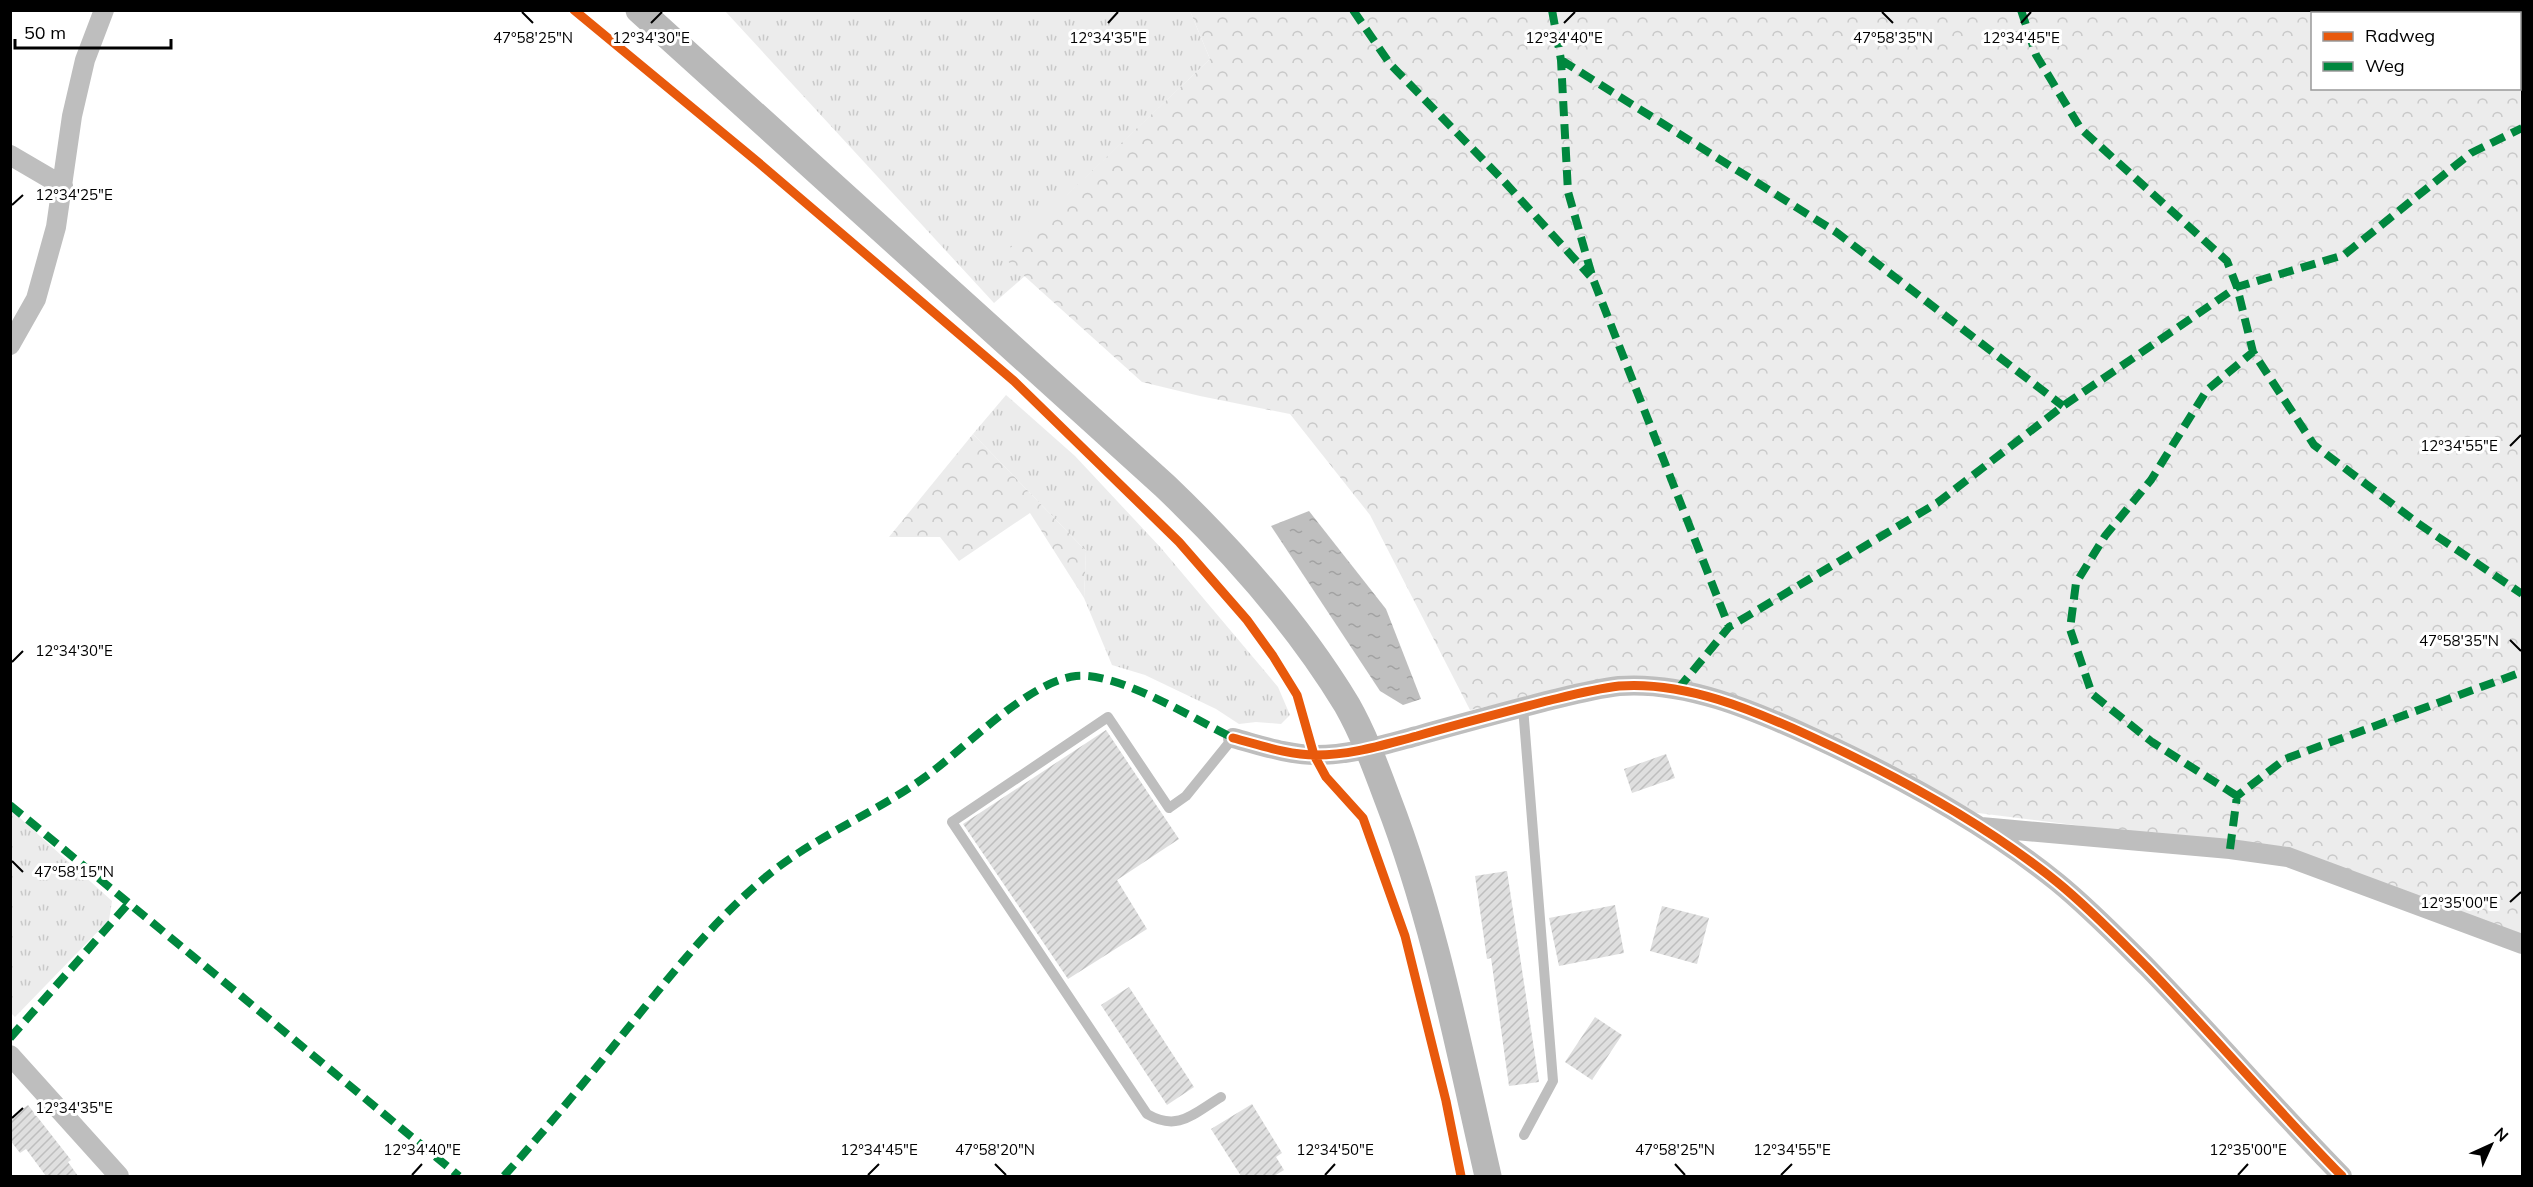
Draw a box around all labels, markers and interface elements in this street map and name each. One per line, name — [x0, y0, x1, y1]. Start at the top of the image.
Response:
scale bar — [15, 12, 171, 50]
legend — [2311, 12, 2521, 90]
text: 50 m — [24, 21, 66, 44]
text: Radweg — [2365, 24, 2435, 47]
text: 47°58'25"N — [493, 28, 573, 47]
text: 12°34'30"E — [612, 28, 690, 47]
text: 12°34'35"E — [1069, 28, 1147, 47]
text: 12°34'40"E — [1525, 28, 1603, 47]
text: 47°58'35"N — [1853, 28, 1933, 47]
text: 12°34'45"E — [1982, 28, 2060, 47]
text: Weg — [2365, 54, 2405, 77]
text: 12°34'25"E — [35, 185, 113, 204]
text: 12°34'55"E — [2420, 436, 2498, 455]
text: 47°58'35"N — [2419, 631, 2499, 650]
text: 12°34'30"E — [35, 641, 113, 660]
text: 47°58'15"N — [34, 862, 114, 881]
text: 12°35'00"E — [2420, 893, 2498, 912]
text: 12°34'35"E — [35, 1098, 113, 1117]
north arrow — [2461, 1115, 2521, 1175]
text: N — [2490, 1123, 2513, 1146]
text: 12°34'40"E — [383, 1140, 461, 1159]
text: 12°34'45"E — [840, 1140, 918, 1159]
text: 47°58'20"N — [955, 1140, 1035, 1159]
text: 12°34'50"E — [1296, 1140, 1374, 1159]
text: 47°58'25"N — [1635, 1140, 1715, 1159]
text: 12°34'55"E — [1753, 1140, 1831, 1159]
text: 12°35'00"E — [2209, 1140, 2287, 1159]

